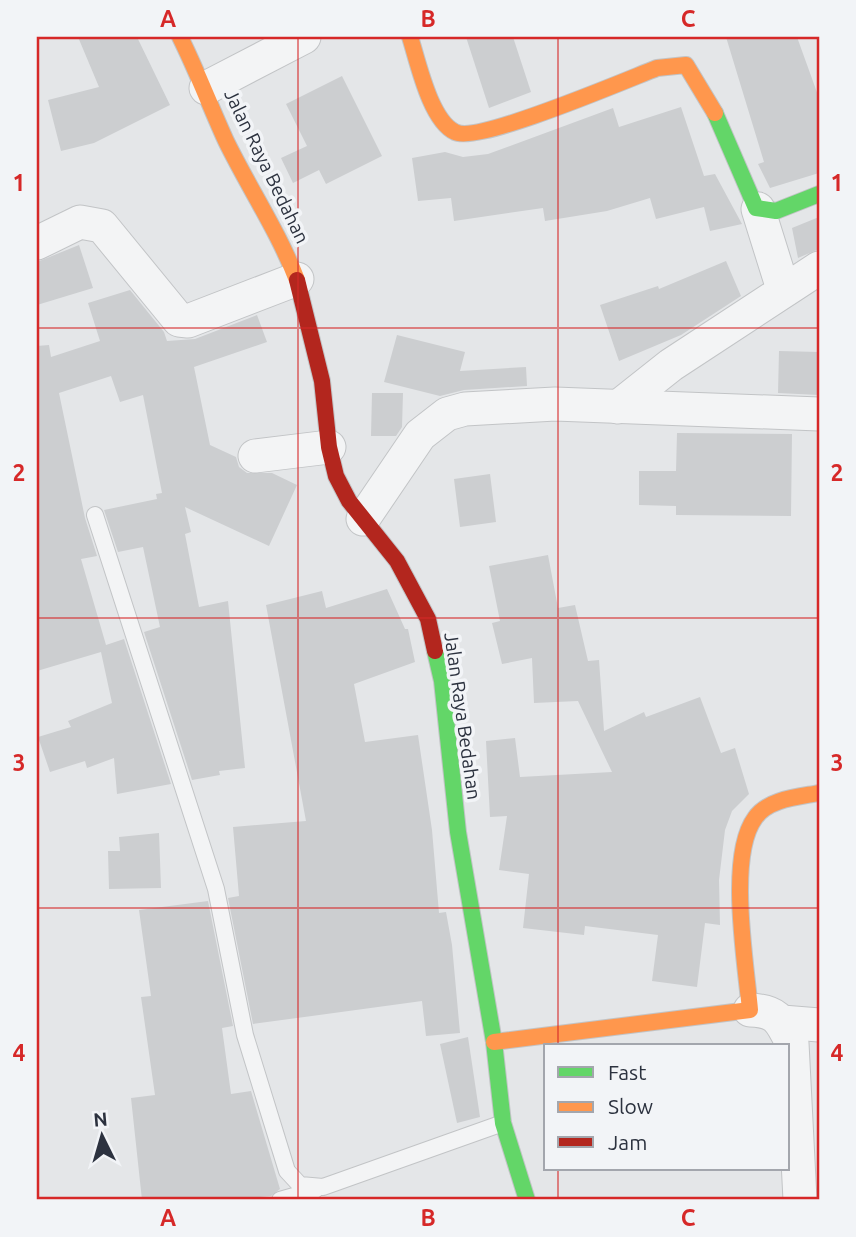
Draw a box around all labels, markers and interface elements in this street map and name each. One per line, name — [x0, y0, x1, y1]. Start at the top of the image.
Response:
text: A — [160, 6, 176, 31]
text: B — [420, 6, 436, 31]
text: C — [681, 6, 696, 31]
street label: Jalan Raya Bedahan — [220, 85, 314, 247]
text: 1 — [13, 170, 25, 195]
text: 1 — [831, 170, 843, 195]
text: 2 — [13, 460, 25, 485]
text: 2 — [831, 460, 843, 485]
street label: Jalan Raya Bedahan — [440, 631, 486, 801]
text: 3 — [13, 750, 25, 775]
text: 3 — [831, 750, 843, 775]
text: 4 — [13, 1040, 26, 1065]
text: 4 — [831, 1040, 844, 1065]
legend — [544, 1044, 790, 1170]
text: Fast — [608, 1060, 646, 1084]
text: Slow — [608, 1094, 653, 1118]
north arrow — [66, 1100, 136, 1170]
text: N — [92, 1107, 109, 1131]
text: Jam — [608, 1130, 647, 1154]
text: A — [160, 1205, 176, 1230]
text: B — [420, 1205, 436, 1230]
text: C — [681, 1205, 696, 1230]

